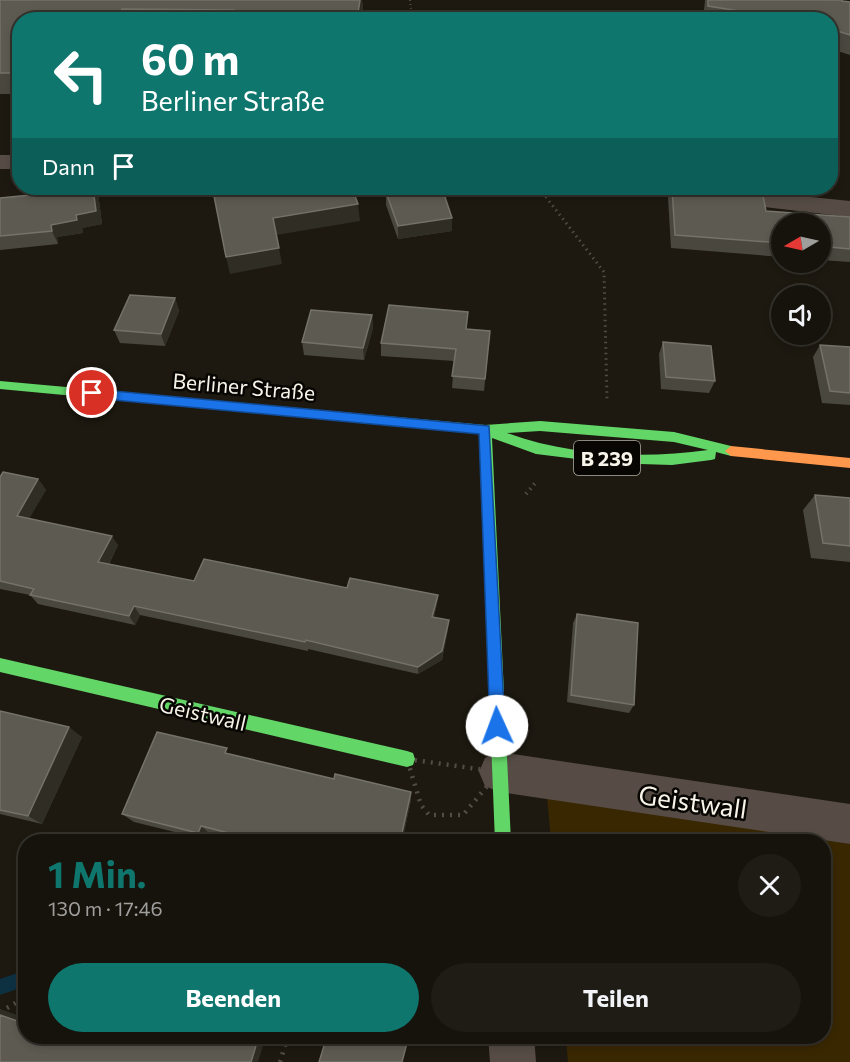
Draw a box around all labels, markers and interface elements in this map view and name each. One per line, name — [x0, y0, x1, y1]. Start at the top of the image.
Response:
text: 60 m — [141, 32, 240, 84]
icon: left — [42, 36, 120, 114]
text: Berliner Straße — [141, 84, 325, 117]
icon: arrive — [107, 150, 140, 183]
text: Dann — [42, 153, 95, 180]
north arrow — [771, 213, 831, 273]
map controls — [771, 213, 831, 345]
button: sound — [771, 285, 831, 345]
pin — [66, 367, 117, 418]
street label: Berliner Straße — [172, 367, 316, 405]
icon: arrive — [75, 376, 108, 409]
road number: B 239 — [574, 441, 640, 475]
street label: Geistwall — [157, 691, 249, 735]
position arrow — [465, 694, 529, 758]
street label: Geistwall — [637, 778, 749, 824]
text: 1 Min. — [48, 851, 146, 895]
button: close — [738, 854, 801, 917]
text: 130 m · 17:46 — [48, 896, 163, 920]
button: Beenden — [48, 963, 419, 1032]
button: Teilen — [431, 963, 801, 1032]

